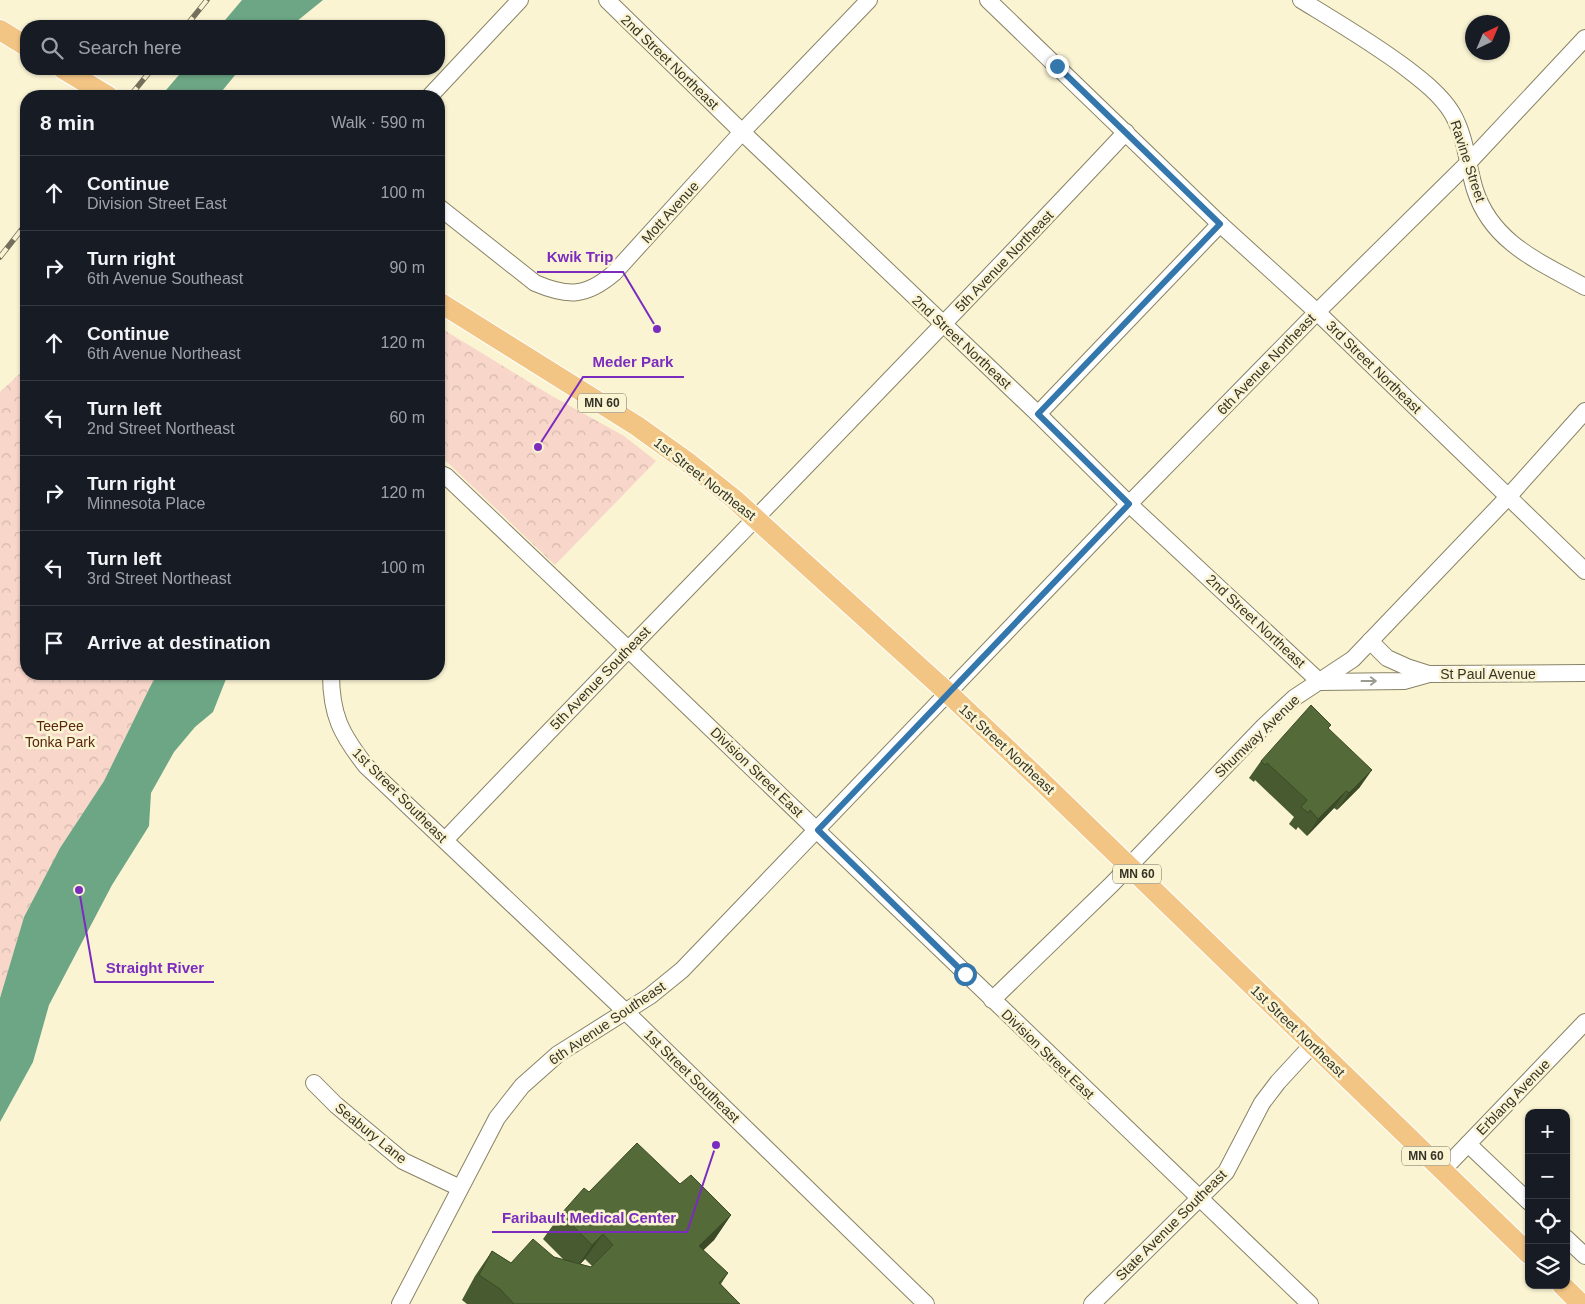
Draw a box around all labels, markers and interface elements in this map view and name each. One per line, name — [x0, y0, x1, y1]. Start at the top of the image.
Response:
street label: 2nd Street Northeast — [618, 11, 722, 113]
north arrow — [1465, 15, 1510, 60]
search box — [20, 20, 445, 75]
icon: search — [38, 34, 66, 62]
text: Search here — [78, 37, 182, 58]
route end — [1046, 55, 1069, 78]
text: 8 min — [40, 111, 95, 134]
text: Walk · 590 m — [331, 114, 425, 131]
street label: Ravine Street — [1447, 118, 1489, 204]
text: Continue — [87, 173, 169, 194]
street label: Mott Avenue — [638, 178, 702, 246]
icon: ahead — [40, 179, 68, 207]
text: 100 m — [381, 184, 425, 201]
text: Division Street East — [87, 195, 227, 212]
street label: 5th Avenue Northeast — [952, 207, 1057, 315]
callout: Kwik Trip — [537, 242, 623, 272]
text: Turn right — [87, 248, 175, 269]
text: Kwik Trip — [547, 248, 613, 265]
icon: right — [40, 254, 68, 282]
text: 90 m — [389, 259, 425, 276]
text: 6th Avenue Southeast — [87, 270, 243, 287]
street label: 2nd Street Northeast — [909, 292, 1015, 392]
street label: 6th Avenue Northeast — [1214, 310, 1319, 418]
street label: 3rd Street Northeast — [1323, 317, 1425, 417]
text: Continue — [87, 323, 169, 344]
icon: ahead — [40, 329, 68, 357]
text: 120 m — [381, 334, 425, 351]
text: 6th Avenue Northeast — [87, 345, 241, 362]
callout: Meder Park — [583, 347, 684, 377]
text: Meder Park — [593, 353, 674, 370]
road number: MN 60 — [578, 393, 626, 412]
text: Turn left — [87, 398, 162, 419]
icon: left — [40, 404, 68, 432]
text: 60 m — [389, 409, 425, 426]
text: 2nd Street Northeast — [87, 420, 235, 437]
street label: 1st Street Northeast — [651, 434, 759, 524]
text: Turn right — [87, 473, 175, 494]
icon: right — [40, 479, 68, 507]
text: 120 m — [381, 484, 425, 501]
text: Minnesota Place — [87, 495, 205, 512]
text: Turn left — [87, 548, 162, 569]
icon: left — [40, 554, 68, 582]
text: 100 m — [381, 559, 425, 576]
text: 3rd Street Northeast — [87, 570, 231, 587]
street label: 2nd Street Northeast — [1203, 571, 1309, 671]
street label: 5th Avenue Southeast — [547, 623, 653, 733]
icon: arrive — [40, 629, 68, 657]
text: Arrive at destination — [87, 632, 271, 653]
street label: St Paul Avenue — [1440, 666, 1536, 682]
one-way arrow — [1360, 676, 1376, 686]
street label: Shumway Avenue — [1211, 691, 1303, 781]
street label: 1st Street Northeast — [956, 701, 1058, 797]
park label: TeePee Tonka Park — [25, 718, 96, 750]
street label: Division Street East — [708, 724, 807, 820]
street label: 1st Street Southeast — [349, 744, 451, 846]
road number: MN 60 — [1113, 864, 1161, 884]
callout: Straight River — [95, 952, 214, 982]
text: Straight River — [106, 959, 204, 976]
route start — [954, 963, 977, 986]
street label: 6th Avenue Southeast — [546, 978, 668, 1068]
street label: 1st Street Northeast — [1248, 982, 1348, 1080]
street label: Division Street East — [999, 1006, 1098, 1102]
street label: 1st Street Southeast — [641, 1026, 743, 1126]
street label: Erblang Avenue — [1473, 1056, 1553, 1138]
street label: Seabury Lane — [332, 1099, 410, 1167]
map controls — [1525, 1109, 1570, 1289]
button: + — [1525, 1109, 1570, 1154]
road number: MN 60 — [1402, 1146, 1450, 1166]
button: − — [1525, 1154, 1570, 1199]
street label: State Avenue Southeast — [1112, 1166, 1230, 1284]
button: locate — [1525, 1199, 1570, 1244]
callout: Faribault Medical Center — [492, 1202, 687, 1232]
text: Faribault Medical Center — [502, 1209, 676, 1226]
button: layers — [1525, 1244, 1570, 1289]

